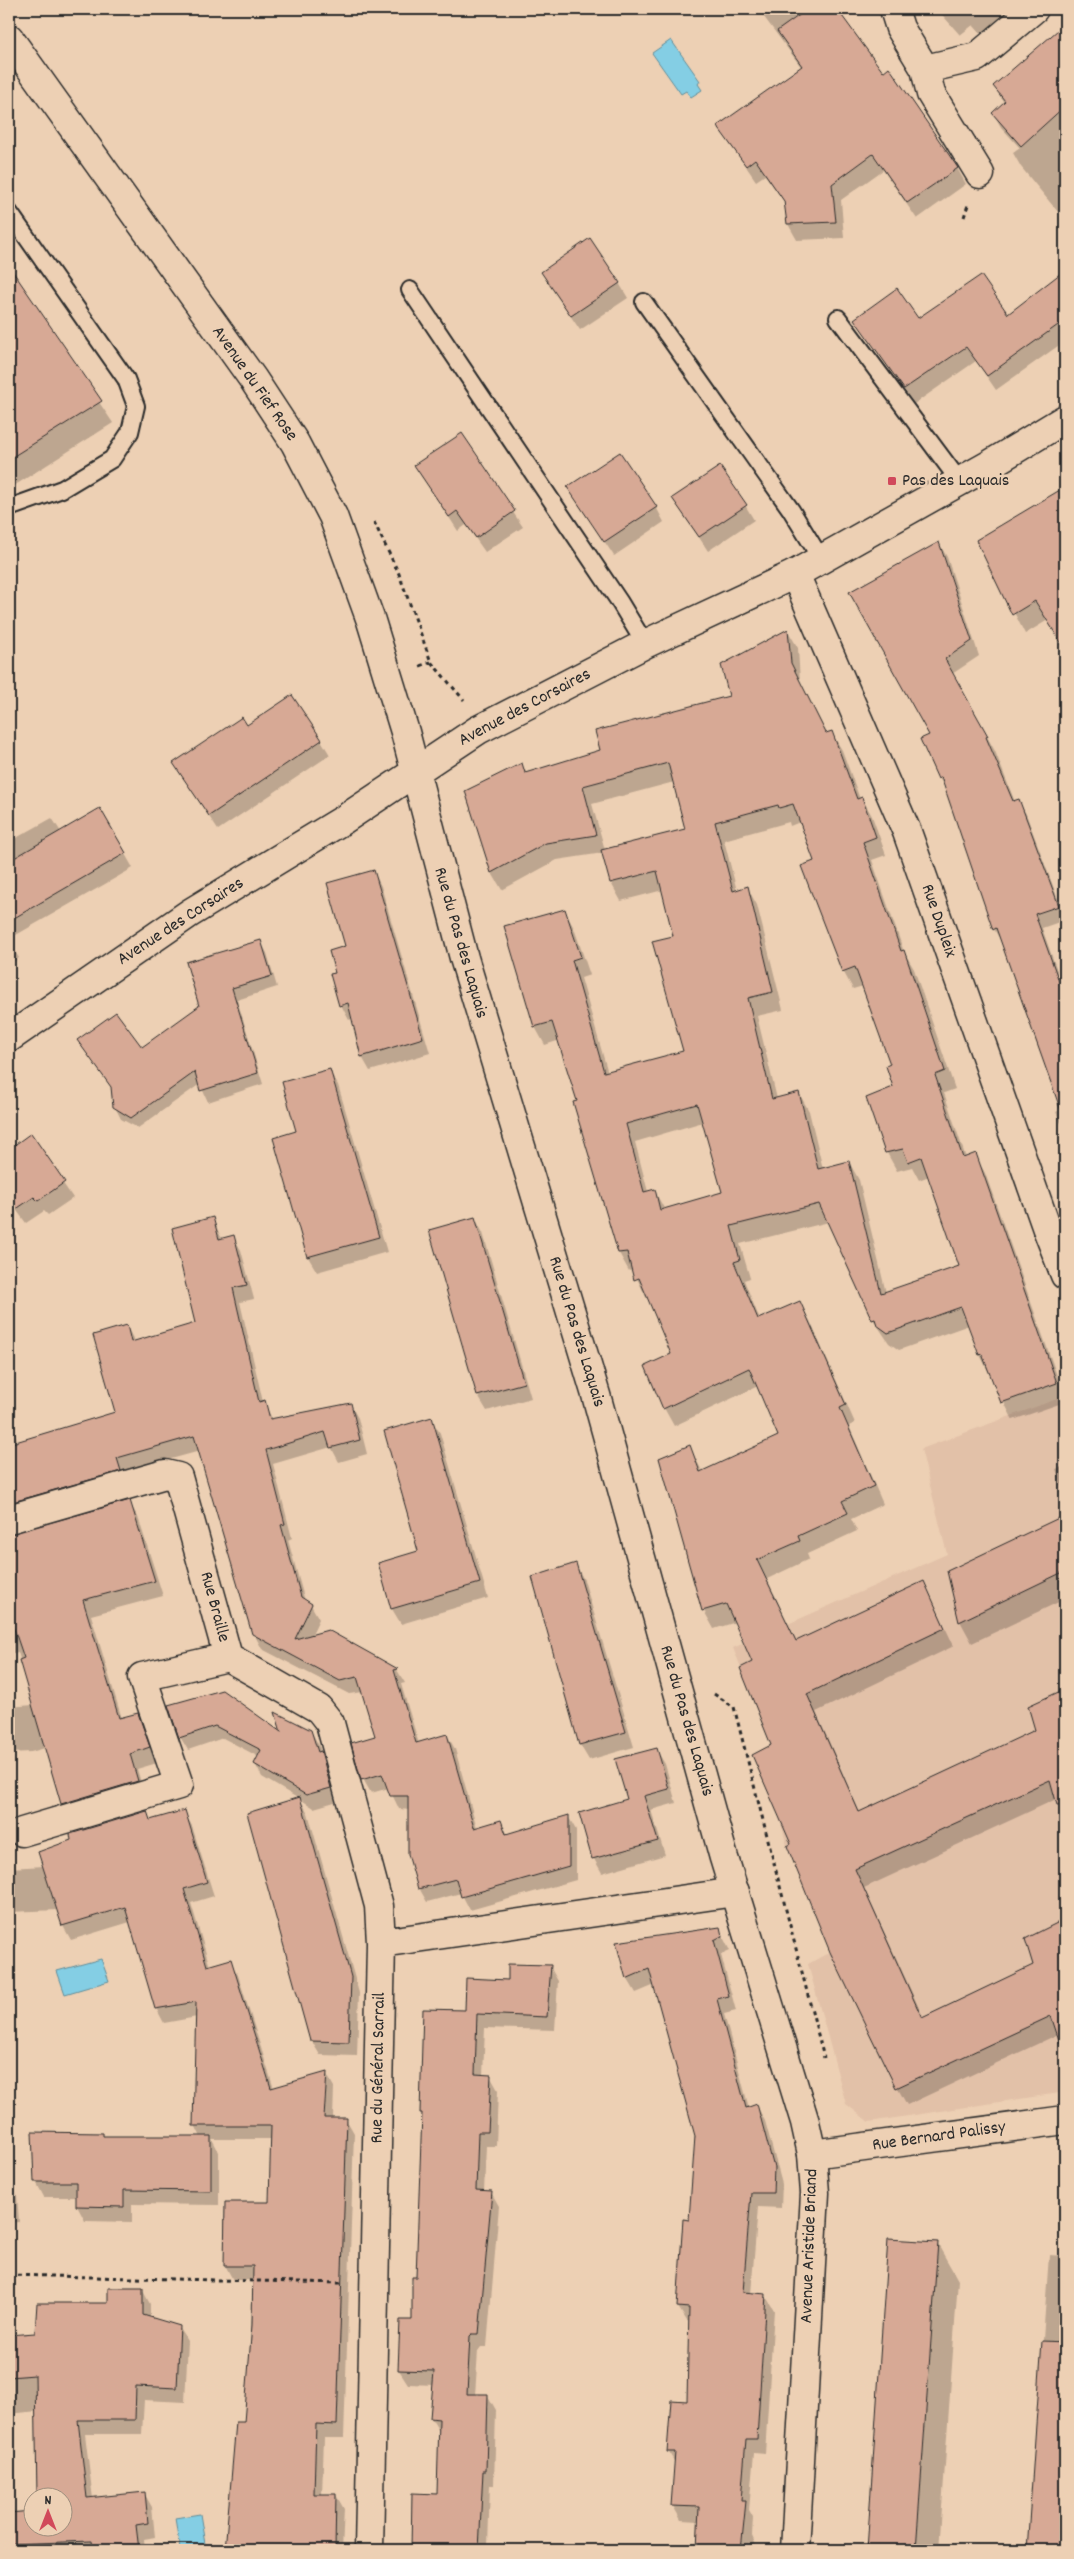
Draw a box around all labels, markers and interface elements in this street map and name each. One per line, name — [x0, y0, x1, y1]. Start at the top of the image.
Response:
street label: Avenue du Fief Rose — [205, 321, 303, 447]
place label: Pas des Laquais — [902, 469, 1009, 494]
marker: Pas des Laquais — [886, 475, 898, 487]
street label: Avenue des Corsaires — [454, 663, 596, 753]
street label: Rue du Pas des Laquais — [426, 865, 494, 1021]
street label: Avenue des Corsaires — [113, 872, 249, 972]
street label: Rue Dupleix — [914, 881, 962, 961]
street label: Rue du Pas des Laquais — [541, 1254, 611, 1410]
street label: Rue Braille — [193, 1569, 235, 1645]
street label: Rue du Pas des Laquais — [652, 1643, 720, 1799]
street label: Rue du Général Sarrail — [365, 1992, 393, 2144]
street label: Rue Bernard Palissy — [871, 2115, 1008, 2159]
street label: Avenue Aristide Briand — [795, 2168, 825, 2324]
north arrow — [22, 2486, 72, 2536]
text: N — [45, 2491, 52, 2511]

